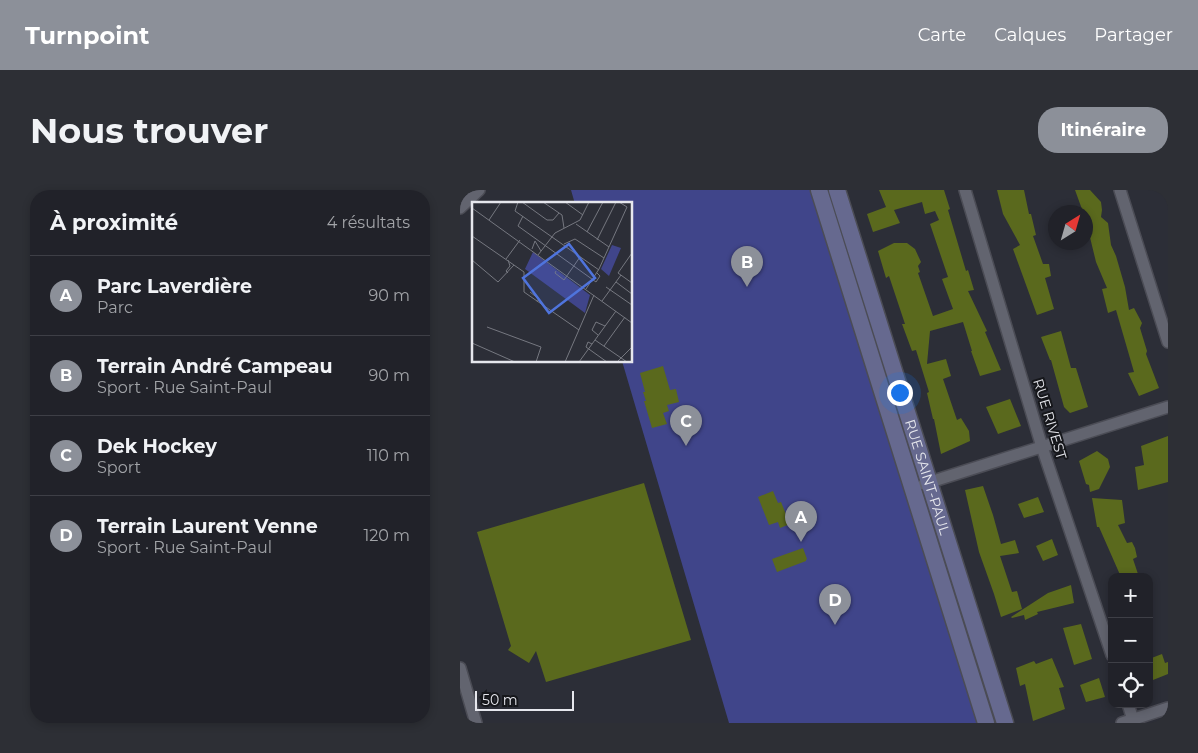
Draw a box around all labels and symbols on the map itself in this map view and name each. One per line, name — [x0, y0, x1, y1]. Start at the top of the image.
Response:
inset map — [472, 202, 632, 362]
north arrow — [1048, 205, 1093, 250]
pin: B — [731, 246, 763, 287]
street label: RUE RIVEST — [1029, 376, 1071, 462]
your location — [887, 380, 913, 406]
pin: C — [670, 405, 702, 446]
street label: RUE SAINT-PAUL — [901, 417, 954, 538]
pin: A — [785, 501, 817, 542]
pin: D — [819, 584, 851, 625]
scale bar — [475, 688, 574, 711]

